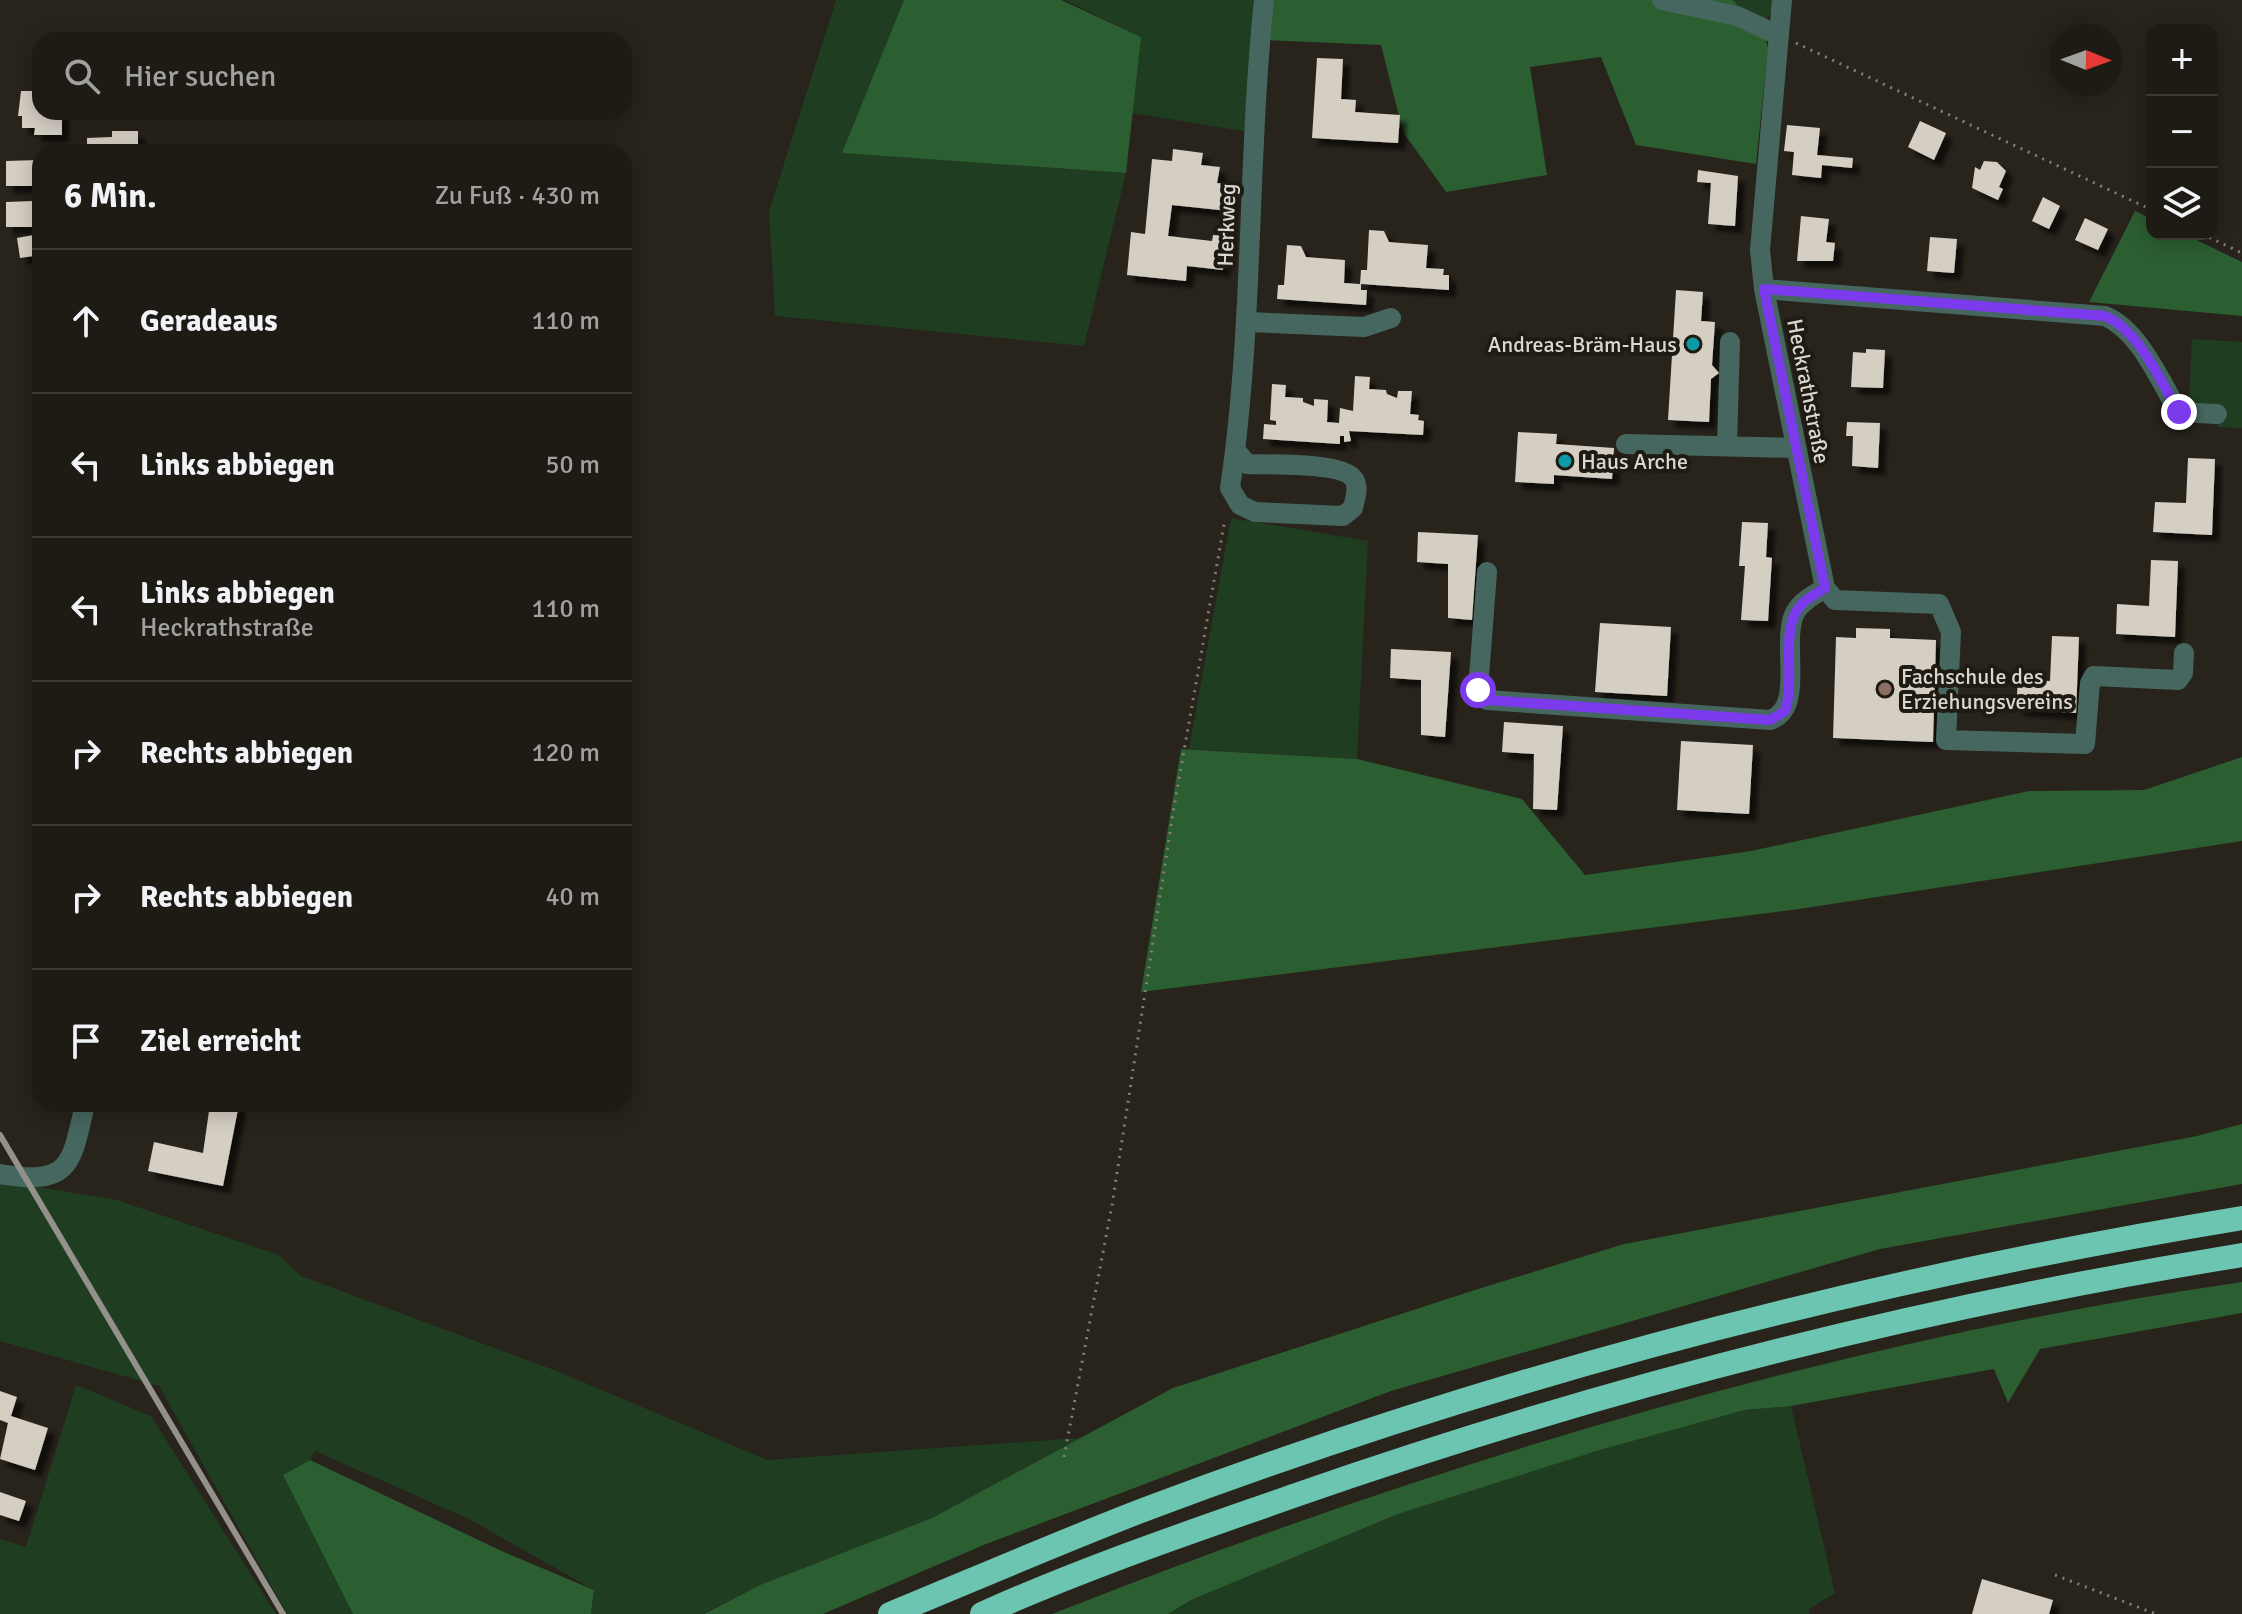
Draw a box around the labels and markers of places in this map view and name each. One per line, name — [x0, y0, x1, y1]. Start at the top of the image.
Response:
place label: Andreas-Bräm-Haus — [1488, 331, 1677, 358]
marker: Andreas-Bräm-Haus — [1684, 335, 1702, 353]
place label: Haus Arche — [1581, 448, 1688, 475]
marker: Haus Arche — [1556, 452, 1574, 470]
place label: Fachschule des Erziehungsvereins — [1901, 663, 2073, 715]
marker: Fachschule des Erziehungsvereins — [1876, 680, 1894, 698]

